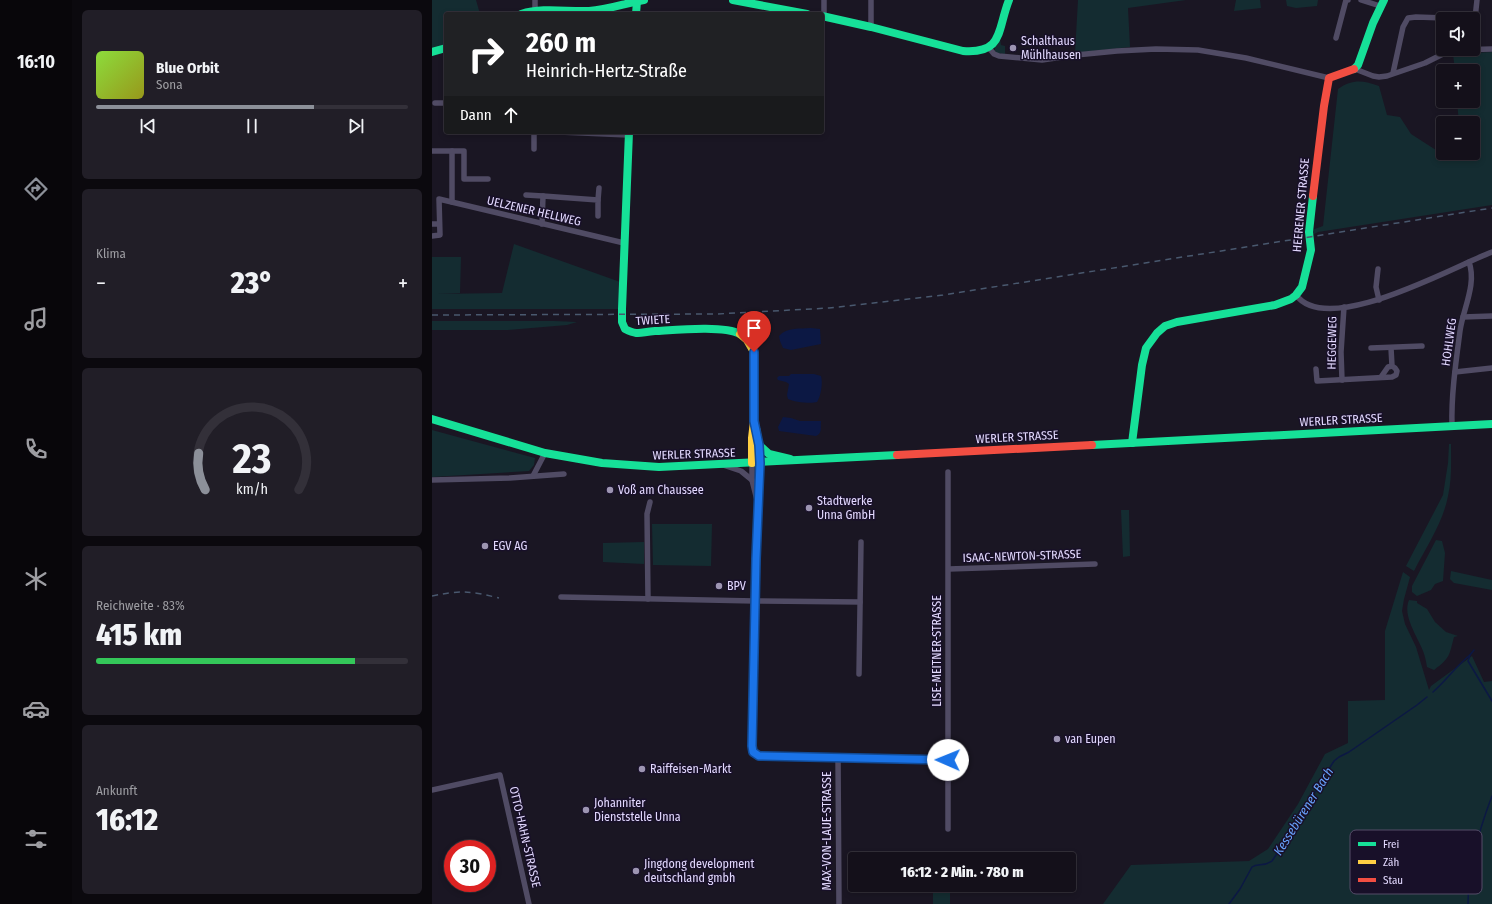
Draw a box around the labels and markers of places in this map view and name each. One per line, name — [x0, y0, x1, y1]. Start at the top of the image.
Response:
place label: Schalthaus Mühlhausen — [1021, 34, 1081, 62]
marker: Schalthaus Mühlhausen — [1008, 43, 1018, 53]
pin — [737, 311, 771, 352]
place label: Voß am Chaussee — [618, 483, 704, 497]
marker: Voß am Chaussee — [605, 485, 615, 495]
place label: Stadtwerke Unna GmbH — [817, 494, 875, 522]
marker: Stadtwerke Unna GmbH — [804, 503, 814, 513]
place label: EGV AG — [493, 539, 527, 553]
marker: EGV AG — [480, 541, 490, 551]
place label: BPV — [727, 579, 747, 593]
marker: BPV — [714, 581, 724, 591]
place label: van Eupen — [1065, 732, 1116, 746]
marker: van Eupen — [1052, 734, 1062, 744]
place label: Raiffeisen-Markt — [650, 762, 731, 776]
marker: Raiffeisen-Markt — [637, 764, 647, 774]
place label: Johanniter Dienststelle Unna — [594, 796, 681, 824]
marker: Johanniter Dienststelle Unna — [581, 805, 591, 815]
place label: Jingdong development deutschland gmbh — [644, 857, 754, 885]
marker: Jingdong development deutschland gmbh — [631, 866, 641, 876]

